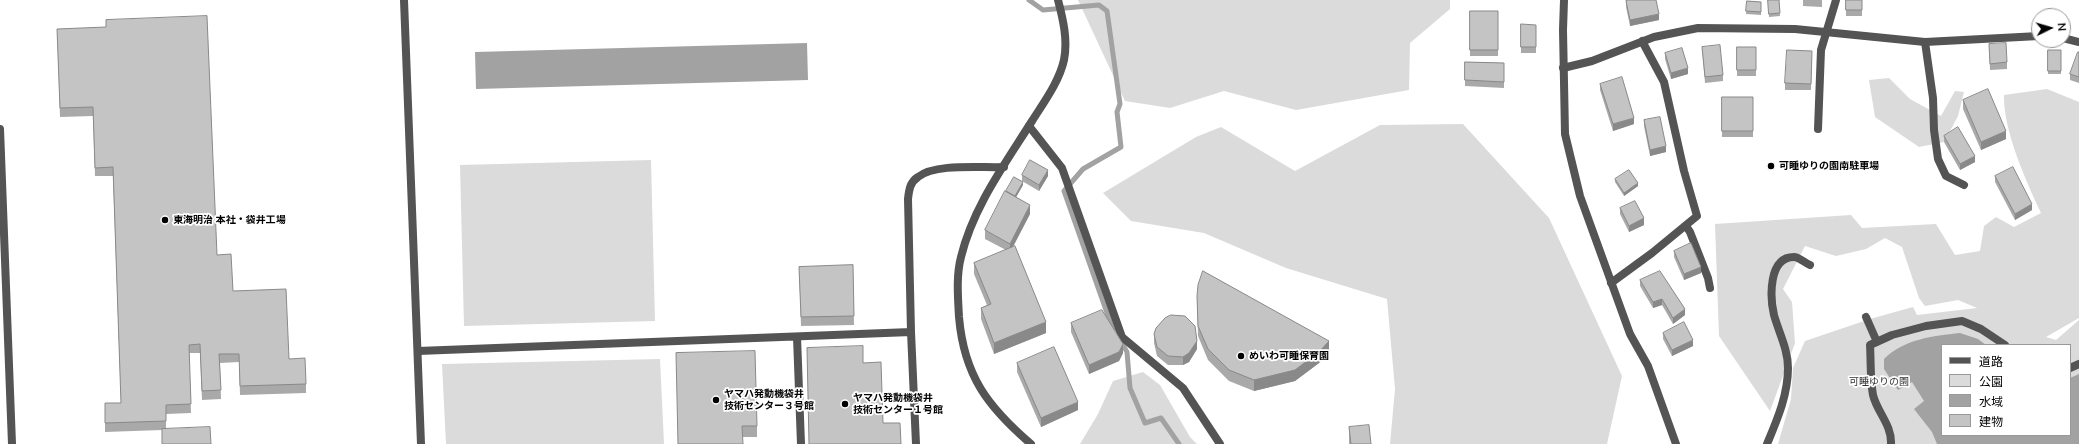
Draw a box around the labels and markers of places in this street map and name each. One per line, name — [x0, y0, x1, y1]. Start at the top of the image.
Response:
place label: 可睡ゆりの園南駐車場 — [1779, 160, 1879, 172]
marker: 可睡ゆりの園南駐車場 — [1766, 161, 1776, 171]
place label: 東海明治 本社・袋井工場 — [173, 214, 286, 226]
marker: 東海明治 本社・袋井工場 — [160, 215, 170, 225]
place label: めいわ可睡保育園 — [1249, 350, 1329, 362]
marker: めいわ可睡保育園 — [1236, 351, 1246, 361]
place label: ヤマハ発動機袋井 技術センター３号館 — [724, 388, 814, 412]
place label: ヤマハ発動機袋井 技術センター１号館 — [853, 392, 943, 416]
marker: ヤマハ発動機袋井 技術センター３号館 — [711, 395, 721, 405]
marker: ヤマハ発動機袋井 技術センター１号館 — [840, 399, 850, 409]

